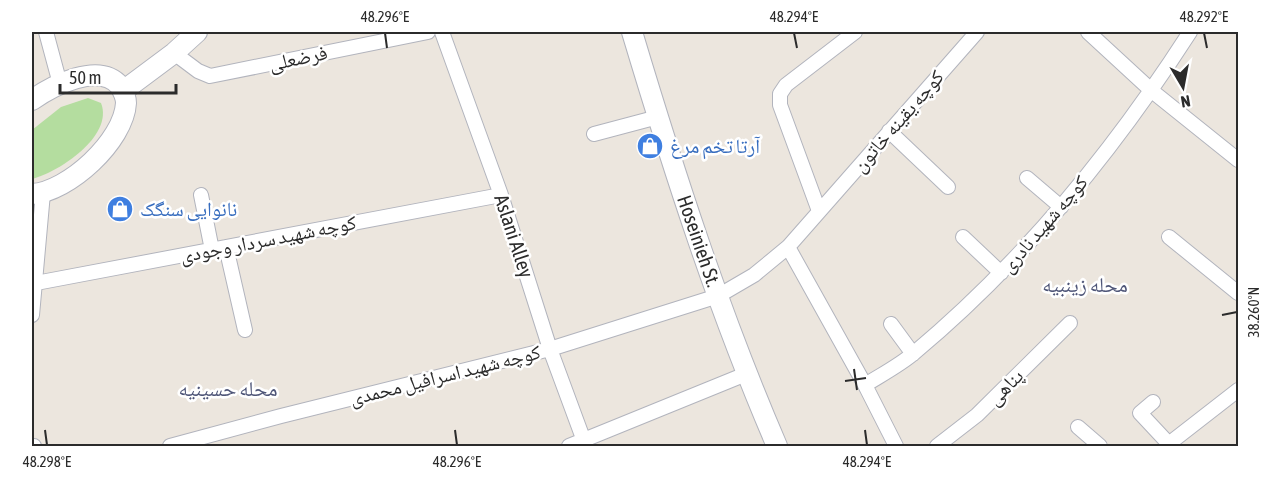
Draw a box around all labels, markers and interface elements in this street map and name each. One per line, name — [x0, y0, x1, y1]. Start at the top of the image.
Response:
text: 48.296°E — [361, 8, 410, 25]
text: 48.294°E — [770, 8, 819, 25]
text: 48.292°E — [1180, 8, 1229, 25]
street label: فرضعلی — [267, 40, 329, 76]
scale bar — [60, 57, 176, 95]
north arrow — [1153, 57, 1213, 117]
street label: کوچه یقینه خاتون — [847, 65, 949, 177]
text: 50 m — [69, 67, 101, 88]
text: N — [1179, 92, 1192, 111]
shop icon: آرتا تخم مرغ — [635, 131, 665, 161]
place label: آرتا تخم مرغ — [670, 134, 761, 160]
street label: کوچه شهید نادری — [995, 170, 1093, 278]
street label: Aslani Alley — [490, 191, 539, 280]
street label: Hoseinieh St. — [673, 192, 726, 290]
shop icon: نانوایی سنگک — [105, 194, 135, 224]
place label: نانوایی سنگک — [140, 197, 237, 221]
street label: کوچه شهید سردار وجودی — [178, 210, 358, 268]
district label: محله زینبیه — [1042, 272, 1128, 297]
text: 38.260°N — [1245, 287, 1262, 337]
street label: کوچه شهید اسرافیل محمدی — [347, 340, 543, 410]
street label: پناهی — [982, 364, 1028, 410]
district label: محله حسینیه — [178, 376, 278, 400]
text: 48.298°E — [23, 453, 72, 470]
text: 48.296°E — [433, 453, 482, 470]
text: 48.294°E — [843, 453, 892, 470]

